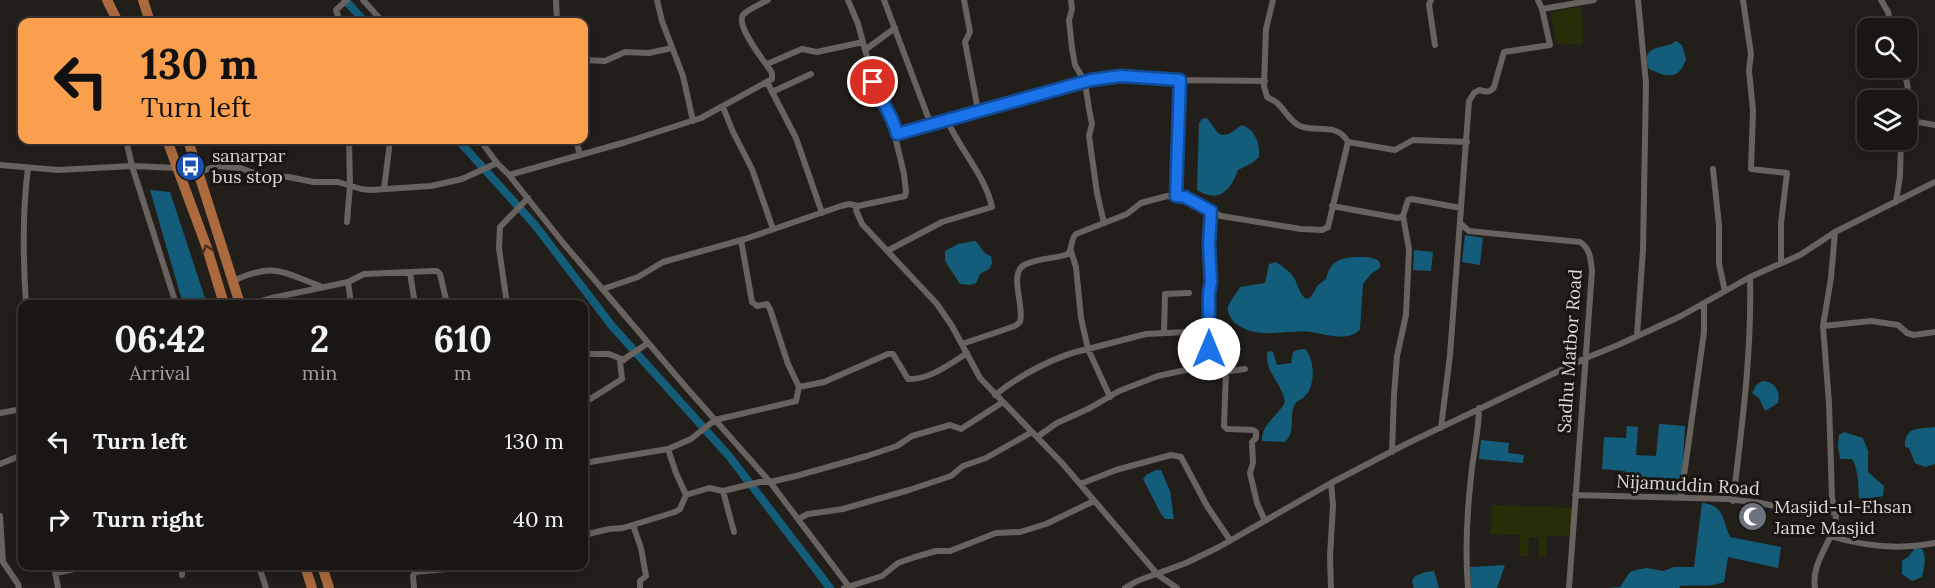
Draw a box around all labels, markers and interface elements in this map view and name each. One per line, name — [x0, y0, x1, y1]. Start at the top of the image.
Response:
map controls — [1857, 18, 1917, 150]
button: search — [1857, 18, 1917, 78]
text: 130 m — [141, 37, 258, 91]
icon: left — [42, 42, 120, 120]
pin — [847, 56, 898, 107]
icon: arrive — [856, 65, 889, 98]
text: Turn left — [141, 90, 251, 124]
button: layers — [1857, 90, 1917, 150]
place label: sanarpar bus stop — [212, 144, 286, 188]
bus stop icon: sanarpar bus stop — [175, 150, 207, 182]
one-way arrow — [201, 244, 214, 255]
street label: Sadhu Matbor Road — [1552, 268, 1587, 434]
text: 06:42 — [114, 316, 206, 362]
text: 2 — [310, 316, 329, 362]
text: 610 — [434, 316, 492, 362]
position arrow — [1177, 317, 1241, 381]
text: Arrival — [129, 360, 190, 385]
text: min — [302, 360, 337, 385]
text: m — [454, 360, 472, 385]
icon: left — [42, 425, 75, 458]
text: Turn left — [93, 427, 187, 455]
text: 130 m — [505, 427, 564, 455]
street label: Nijamuddin Road — [1616, 469, 1761, 500]
place label: Masjid-ul-Ehsan Jame Masjid — [1773, 495, 1912, 539]
mosque icon: Masjid-ul-Ehsan Jame Masjid — [1737, 501, 1769, 533]
icon: right — [42, 503, 75, 536]
text: Turn right — [93, 505, 204, 533]
text: 40 m — [513, 505, 564, 533]

